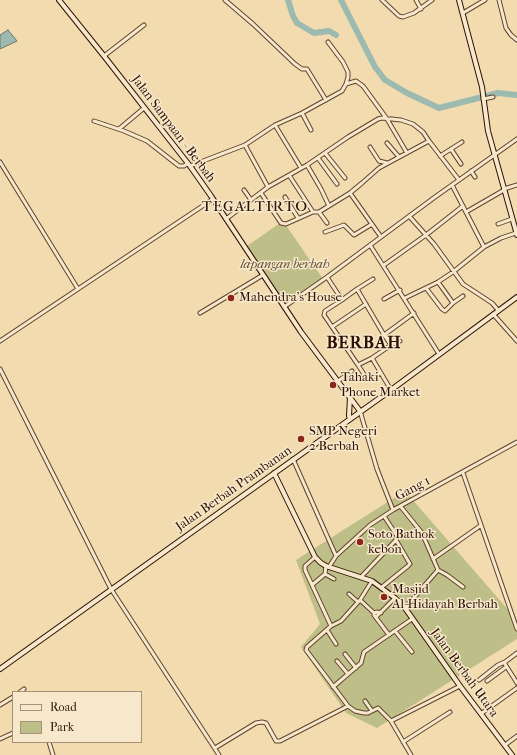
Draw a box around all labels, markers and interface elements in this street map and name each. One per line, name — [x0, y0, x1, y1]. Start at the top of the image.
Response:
street label: Jalan Sampaan - Berbah — [128, 72, 218, 186]
district label: TEGALTIRTO — [202, 198, 308, 216]
park label: lapangan berbah — [240, 257, 330, 273]
place label: Mahendra's House — [239, 290, 342, 306]
marker: Mahendra's House — [226, 293, 236, 303]
district label: BERBAH — [326, 334, 402, 354]
place label: Tahaki Phone Market — [341, 370, 420, 401]
marker: Tahaki Phone Market — [328, 380, 338, 390]
place label: SMP Negeri 2 Berbah — [309, 424, 377, 455]
marker: SMP Negeri 2 Berbah — [296, 434, 306, 444]
street label: Jalan Berbah Prambanan — [173, 443, 295, 535]
street label: Gang 1 — [393, 473, 433, 505]
place label: Soto Bathok kebon — [368, 527, 435, 558]
marker: Soto Bathok kebon — [355, 537, 365, 547]
place label: Masjid Al-Hidayah Berbah — [392, 582, 498, 613]
marker: Masjid Al-Hidayah Berbah — [379, 592, 389, 602]
street label: Jalan Berbah Utara — [426, 625, 502, 721]
legend — [12, 691, 142, 743]
text: Road — [50, 700, 77, 714]
text: Park — [50, 720, 74, 734]

